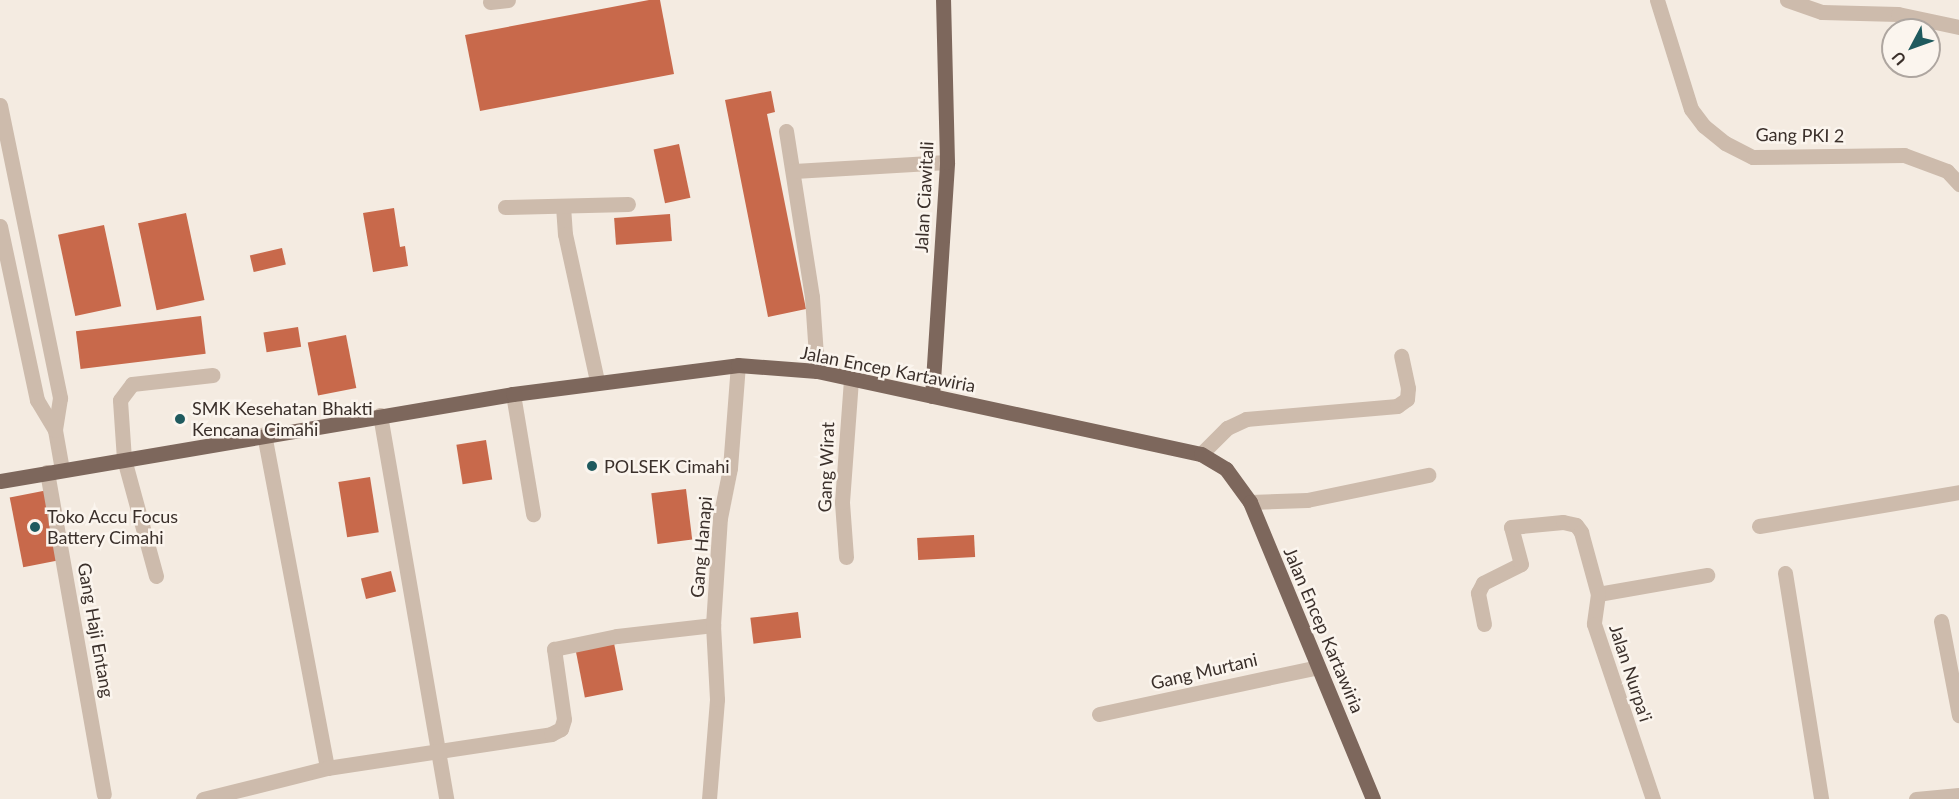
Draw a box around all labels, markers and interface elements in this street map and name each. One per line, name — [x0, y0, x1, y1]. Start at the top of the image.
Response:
north arrow — [1881, 18, 1941, 78]
text: U — [1887, 48, 1910, 70]
street label: Gang PKI 2 — [1755, 123, 1845, 147]
street label: Jalan Ciawitali — [910, 141, 938, 253]
street label: Jalan Encep Kartawiria — [799, 341, 977, 397]
place label: SMK Kesehatan Bhakti Kencana Cimahi — [192, 398, 373, 440]
marker: SMK Kesehatan Bhakti Kencana Cimahi — [173, 412, 187, 426]
street label: Gang Wirat — [814, 421, 838, 513]
place label: POLSEK Cimahi — [604, 455, 730, 477]
marker: POLSEK Cimahi — [585, 459, 599, 473]
street label: Gang Hanapi — [686, 495, 716, 599]
place label: Toko Accu Focus Battery Cimahi — [47, 506, 179, 548]
marker: Toko Accu Focus Battery Cimahi — [28, 520, 42, 534]
street label: Jalan Encep Kartawiria — [1279, 544, 1369, 716]
street label: Gang Haji Entang — [74, 561, 118, 699]
street label: Jalan Nurpa'i — [1605, 622, 1657, 724]
street label: Gang Murtani — [1148, 648, 1260, 694]

